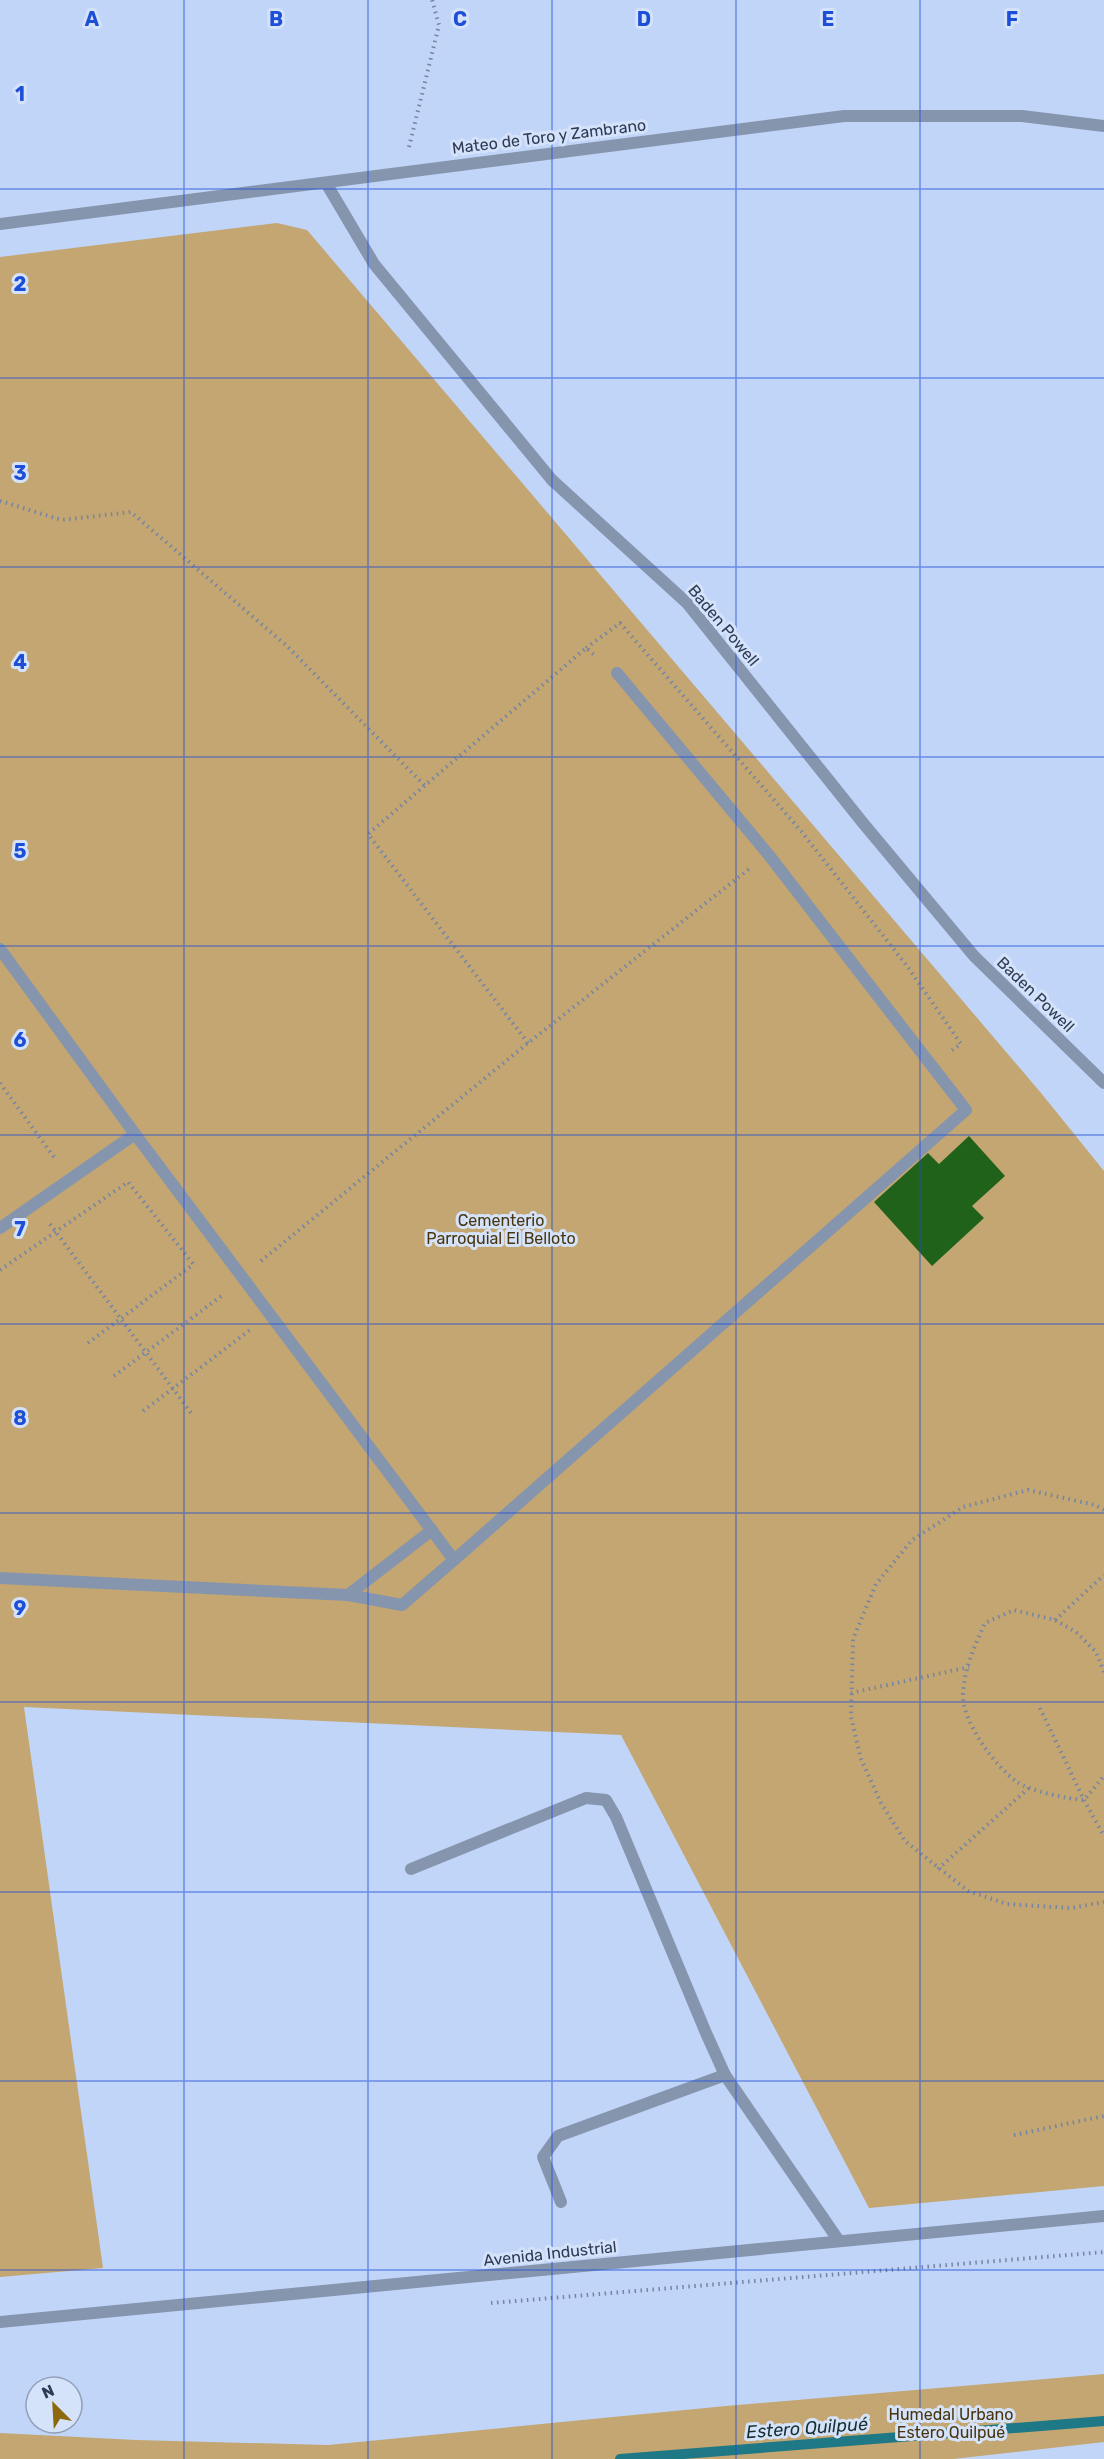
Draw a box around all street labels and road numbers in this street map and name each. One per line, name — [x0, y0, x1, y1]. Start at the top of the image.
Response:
street label: Mateo de Toro y Zambrano — [451, 115, 647, 158]
street label: Baden Powell — [684, 581, 763, 670]
street label: Baden Powell — [993, 953, 1078, 1036]
street label: Avenida Industrial — [482, 2237, 618, 2270]

